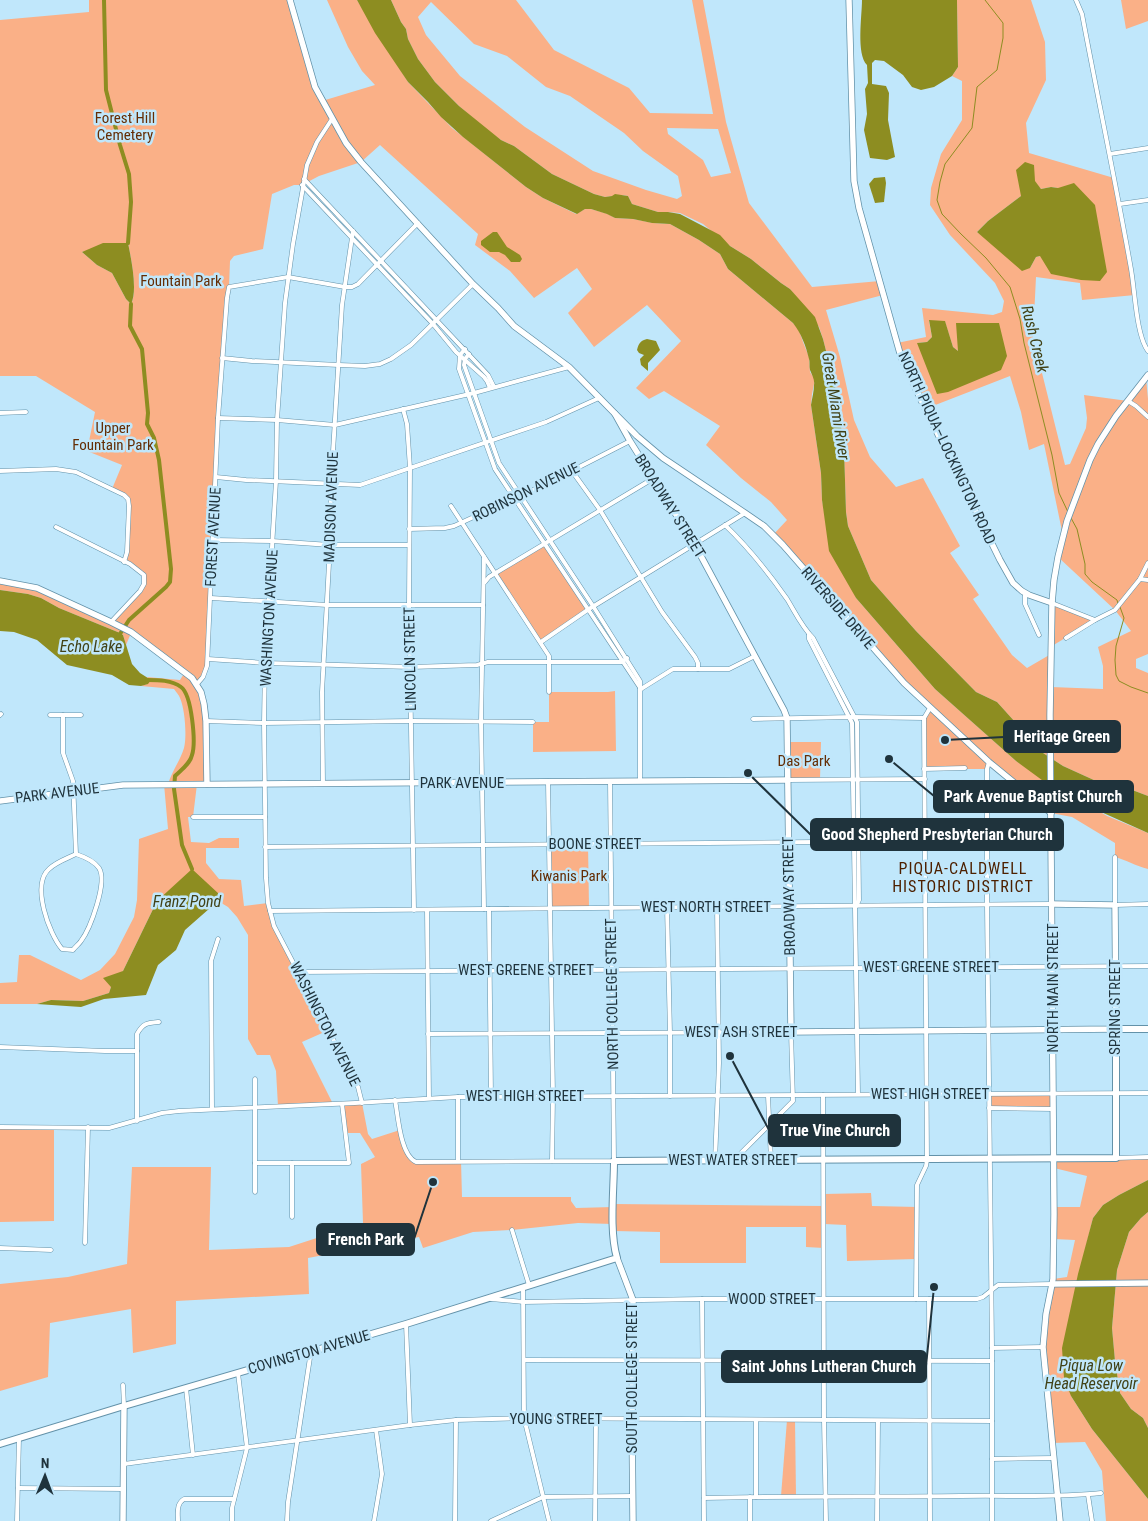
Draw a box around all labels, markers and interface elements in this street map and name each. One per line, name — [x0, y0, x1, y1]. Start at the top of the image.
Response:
park label: Forest Hill Cemetery — [95, 109, 155, 144]
park label: Fountain Park — [140, 272, 222, 290]
water label: Rush Creek — [1017, 303, 1053, 376]
street label: NORTH PIQUA–LOCKINGTON ROAD — [894, 349, 1000, 547]
water label: Great Miami River — [818, 351, 854, 462]
park label: Upper Fountain Park — [72, 419, 154, 454]
street label: MADISON AVENUE — [320, 451, 342, 563]
street label: BROADWAY STREET — [631, 451, 709, 561]
street label: ROBINSON AVENUE — [470, 458, 582, 526]
street label: FOREST AVENUE — [201, 487, 225, 587]
street label: WASHINGTON AVENUE — [256, 549, 282, 687]
street label: RIVERSIDE DRIVE — [798, 563, 878, 653]
street label: LINCOLN STREET — [400, 607, 420, 711]
water label: Echo Lake — [60, 637, 122, 656]
callout: Heritage Green — [1004, 721, 1120, 752]
text: Heritage Green — [1014, 727, 1110, 746]
park label: Das Park — [778, 752, 831, 770]
street label: PARK AVENUE — [420, 774, 504, 792]
street label: PARK AVENUE — [14, 779, 100, 807]
callout: Park Avenue Baptist Church — [934, 781, 1133, 812]
text: Park Avenue Baptist Church — [944, 787, 1122, 806]
callout: Good Shepherd Presbyterian Church — [811, 819, 1063, 850]
text: Good Shepherd Presbyterian Church — [821, 825, 1053, 844]
street label: BOONE STREET — [549, 835, 642, 853]
street label: BROADWAY STREET — [779, 836, 799, 956]
district label: PIQUA-CALDWELL HISTORIC DISTRICT — [892, 859, 1034, 896]
park label: Kiwanis Park — [531, 867, 607, 885]
water label: Franz Pond — [153, 892, 222, 911]
street label: WEST NORTH STREET — [641, 898, 771, 916]
street label: NORTH COLLEGE STREET — [602, 918, 622, 1070]
street label: NORTH MAIN STREET — [1044, 923, 1062, 1053]
street label: WEST GREENE STREET — [863, 958, 999, 976]
street label: WASHINGTON AVENUE — [286, 959, 364, 1089]
street label: SPRING STREET — [1106, 959, 1124, 1055]
street label: WEST GREENE STREET — [458, 961, 594, 979]
street label: WEST ASH STREET — [684, 1023, 798, 1041]
street label: WEST HIGH STREET — [871, 1085, 990, 1103]
street label: WEST HIGH STREET — [466, 1087, 585, 1105]
callout: True Vine Church — [769, 1115, 900, 1146]
text: True Vine Church — [780, 1121, 890, 1140]
street label: WEST WATER STREET — [668, 1151, 798, 1169]
callout: French Park — [317, 1224, 414, 1255]
text: French Park — [328, 1230, 405, 1249]
street label: WOOD STREET — [728, 1290, 816, 1308]
street label: SOUTH COLLEGE STREET — [623, 1302, 641, 1454]
street label: COVINGTON AVENUE — [246, 1326, 372, 1378]
callout: Saint Johns Lutheran Church — [722, 1351, 926, 1382]
water label: Piqua Low Head Reservoir — [1044, 1356, 1139, 1393]
text: Saint Johns Lutheran Church — [732, 1357, 916, 1376]
street label: YOUNG STREET — [509, 1410, 603, 1428]
north arrow — [20, 1451, 70, 1501]
text: N — [41, 1455, 50, 1471]

